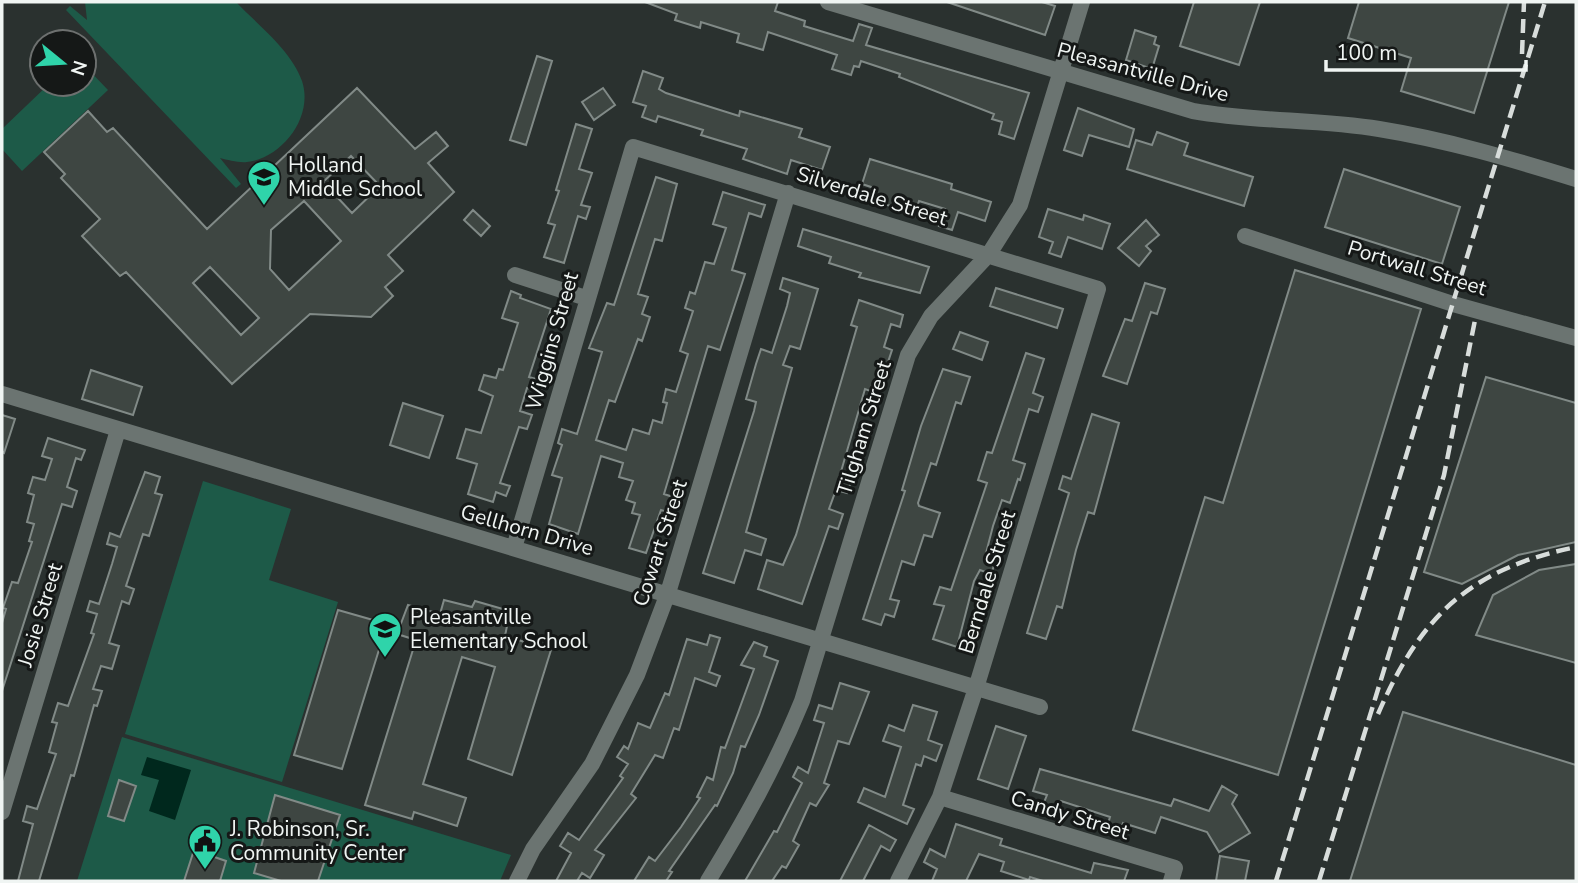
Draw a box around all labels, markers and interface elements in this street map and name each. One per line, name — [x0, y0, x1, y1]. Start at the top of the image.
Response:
north arrow — [28, 28, 98, 98]
scale bar — [1326, 28, 1526, 72]
street label: Pleasantville Drive — [1054, 36, 1232, 108]
text: 100 m — [1336, 39, 1397, 67]
text: N — [64, 57, 93, 79]
place label: Holland Middle School — [288, 151, 423, 203]
school or university icon: Holland Middle School — [245, 158, 283, 207]
street label: Silverdale Street — [793, 160, 951, 232]
street label: Portwall Street — [1344, 234, 1490, 303]
street label: Wiggins Street — [519, 268, 585, 413]
street label: Tilgham Street — [830, 357, 898, 499]
street label: Cowart Street — [626, 475, 694, 610]
street label: Gellhorn Drive — [457, 498, 597, 562]
street label: Berndale Street — [952, 506, 1022, 657]
street label: Josie Street — [11, 559, 69, 671]
place label: Pleasantville Elementary School — [410, 603, 588, 655]
school or university icon: Pleasantville Elementary School — [366, 610, 404, 659]
street label: Candy Street — [1007, 784, 1133, 846]
place label: J. Robinson, Sr. Community Center — [229, 815, 406, 867]
public building icon: J. Robinson, Sr. Community Center — [186, 822, 224, 871]

